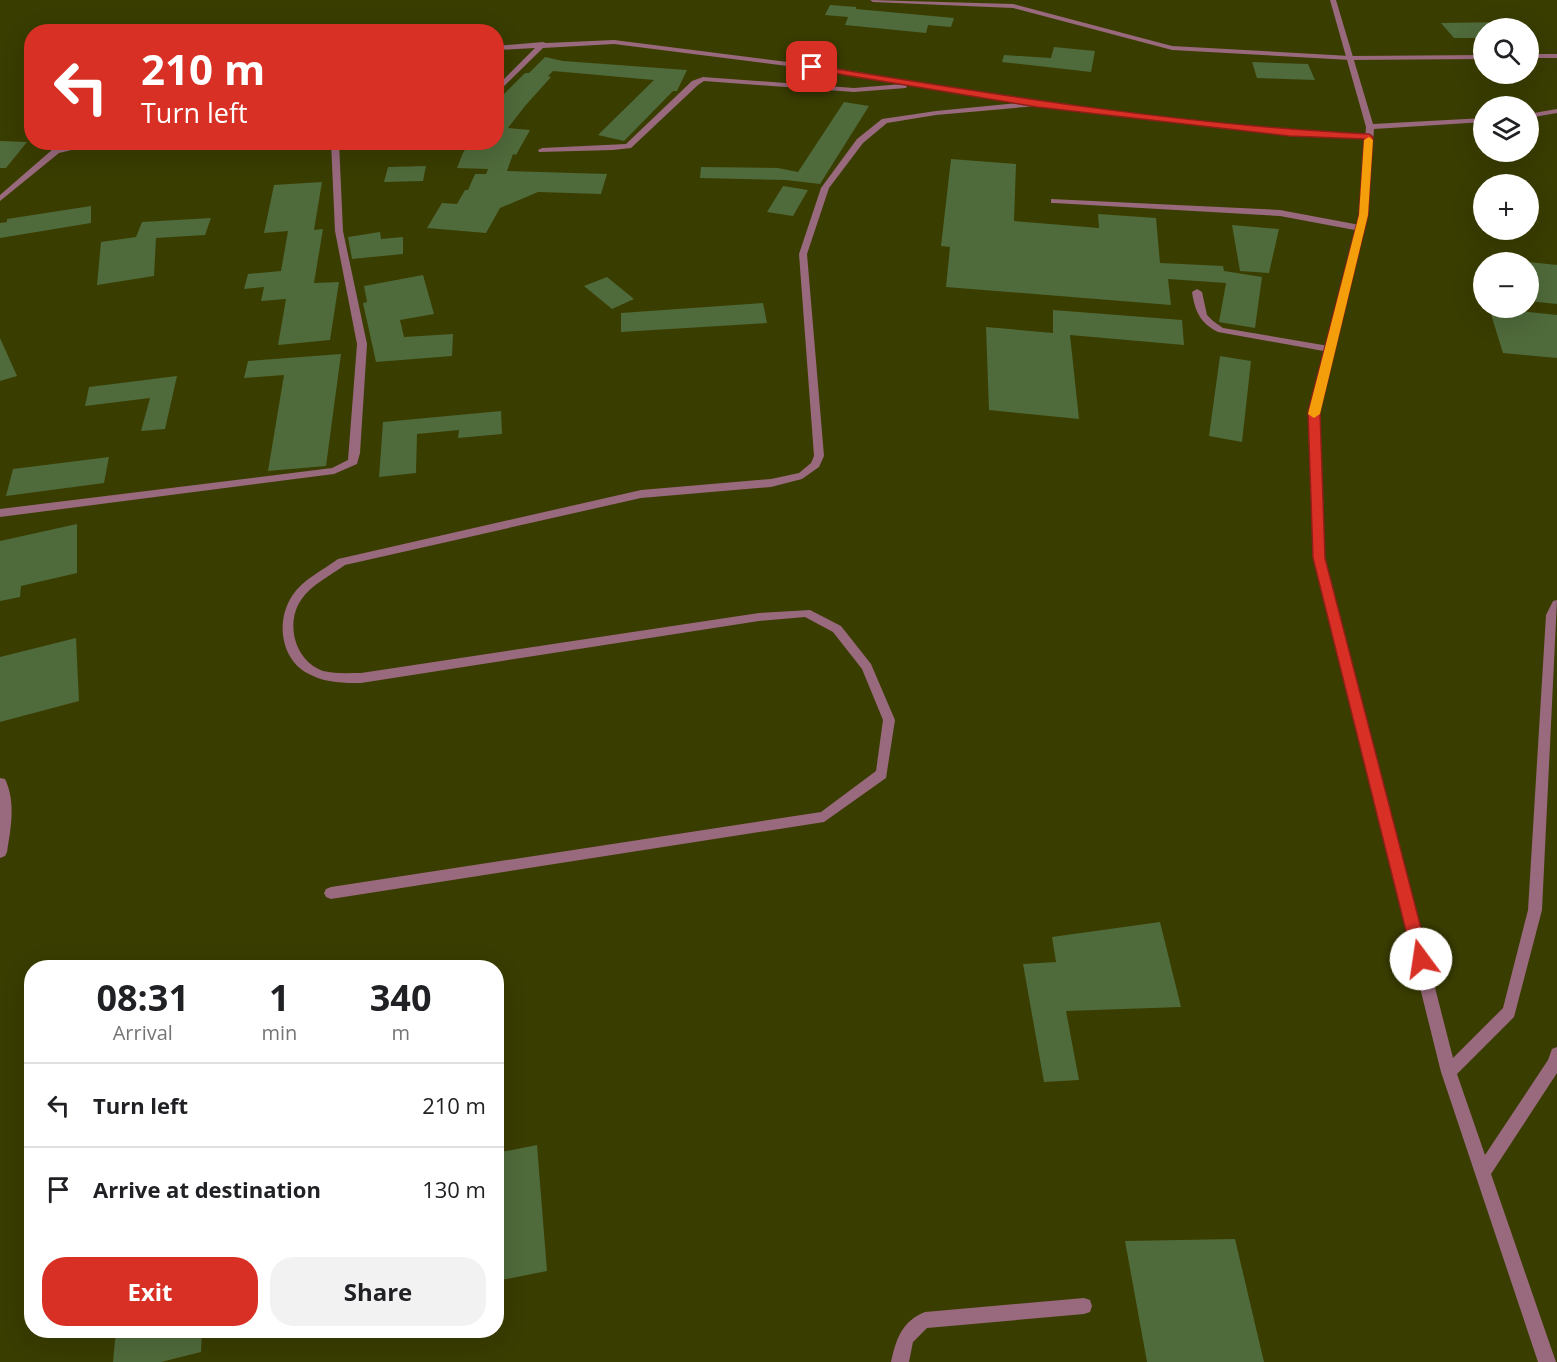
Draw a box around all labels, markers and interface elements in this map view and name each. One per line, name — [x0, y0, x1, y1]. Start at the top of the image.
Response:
map controls — [1473, 18, 1539, 318]
button: search — [1473, 18, 1539, 84]
text: 210 m — [141, 40, 265, 97]
pin — [786, 41, 837, 92]
icon: left — [42, 48, 120, 126]
icon: arrive — [795, 50, 828, 83]
text: Turn left — [141, 94, 248, 131]
button: layers — [1473, 96, 1539, 162]
button: + — [1473, 174, 1539, 240]
button: − — [1473, 252, 1539, 318]
position arrow — [1389, 927, 1453, 991]
text: 08:31 — [96, 973, 189, 1022]
text: 1 — [269, 973, 290, 1022]
text: 340 — [370, 973, 432, 1022]
text: Arrival — [113, 1019, 173, 1046]
text: min — [261, 1019, 297, 1046]
text: m — [391, 1019, 410, 1046]
icon: left — [42, 1089, 75, 1122]
text: Turn left — [93, 1090, 188, 1120]
text: 210 m — [422, 1090, 486, 1120]
icon: arrive — [42, 1173, 75, 1206]
text: Arrive at destination — [93, 1174, 321, 1204]
text: 130 m — [422, 1174, 486, 1204]
button: Exit — [42, 1257, 258, 1326]
button: Share — [270, 1257, 486, 1326]

